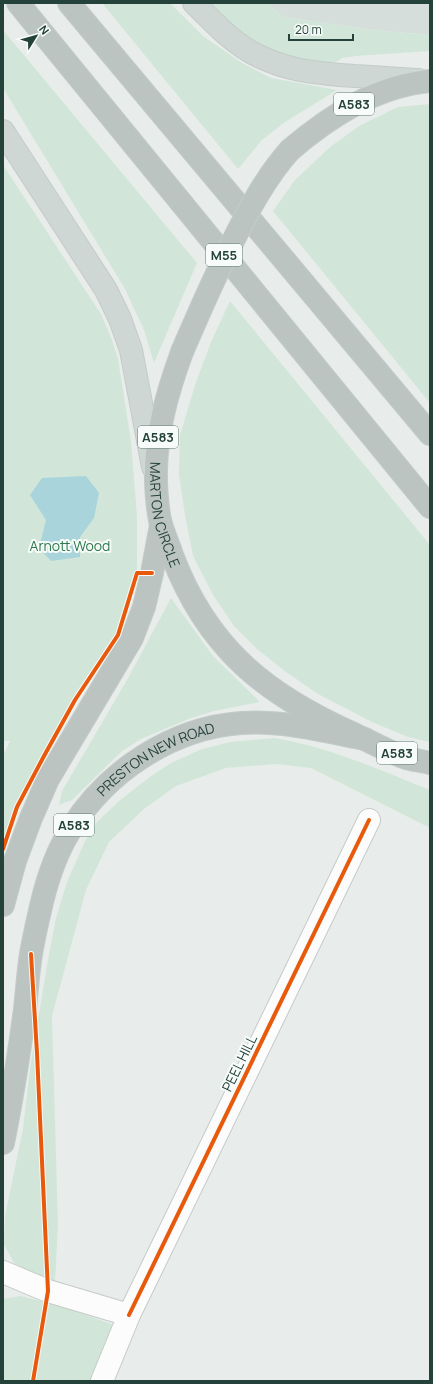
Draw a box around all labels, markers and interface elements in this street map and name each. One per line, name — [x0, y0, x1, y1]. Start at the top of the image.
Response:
north arrow — [16, 16, 56, 56]
scale bar — [289, 16, 353, 42]
text: 20 m — [295, 21, 322, 38]
text: N — [36, 22, 53, 37]
road number: A583 — [334, 93, 374, 115]
road number: M55 — [206, 244, 242, 266]
road number: A583 — [138, 426, 178, 448]
street label: MARTON CIRCLE — [146, 462, 185, 570]
park label: Arnott Wood — [30, 536, 110, 555]
street label: PRESTON NEW ROAD — [92, 718, 216, 800]
road number: A583 — [377, 742, 417, 764]
road number: A583 — [54, 814, 94, 836]
street label: PEEL HILL — [217, 1032, 261, 1094]

